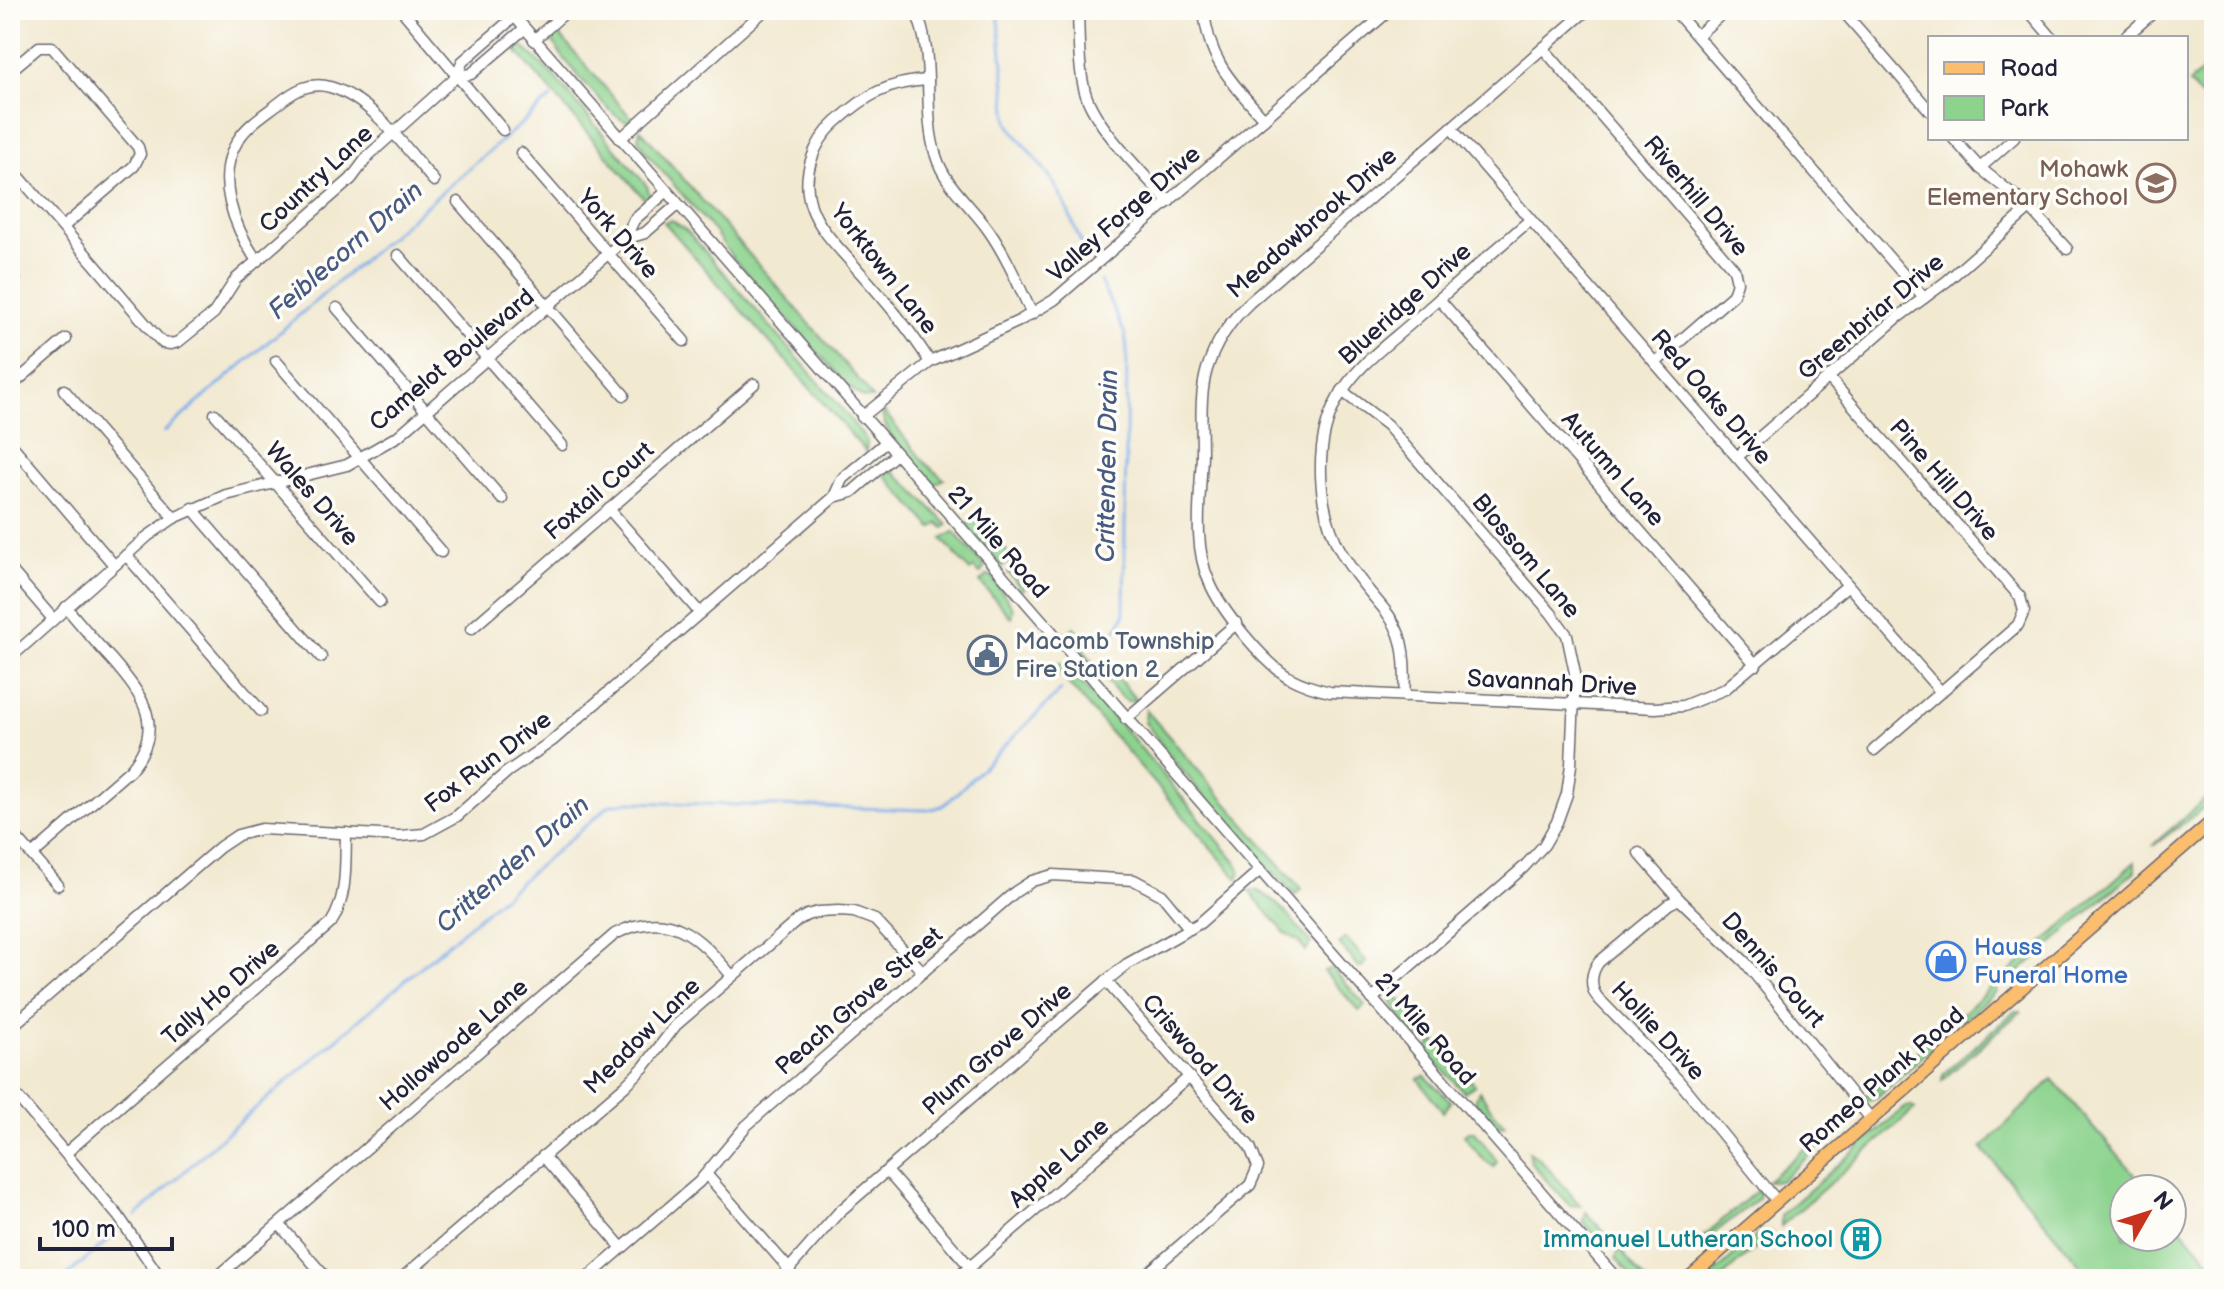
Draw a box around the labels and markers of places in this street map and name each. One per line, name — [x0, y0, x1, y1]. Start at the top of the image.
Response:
place label: Mohawk Elementary School — [1927, 155, 2128, 212]
school or university icon: Mohawk Elementary School — [2135, 162, 2177, 204]
place label: Macomb Township Fire Station 2 — [1015, 627, 1215, 684]
public building icon: Macomb Township Fire Station 2 — [966, 634, 1008, 676]
place label: Hauss Funeral Home — [1974, 933, 2128, 990]
shop icon: Hauss Funeral Home — [1925, 940, 1967, 982]
building icon: Immanuel Lutheran School — [1840, 1218, 1882, 1260]
place label: Immanuel Lutheran School — [1543, 1225, 1833, 1254]

